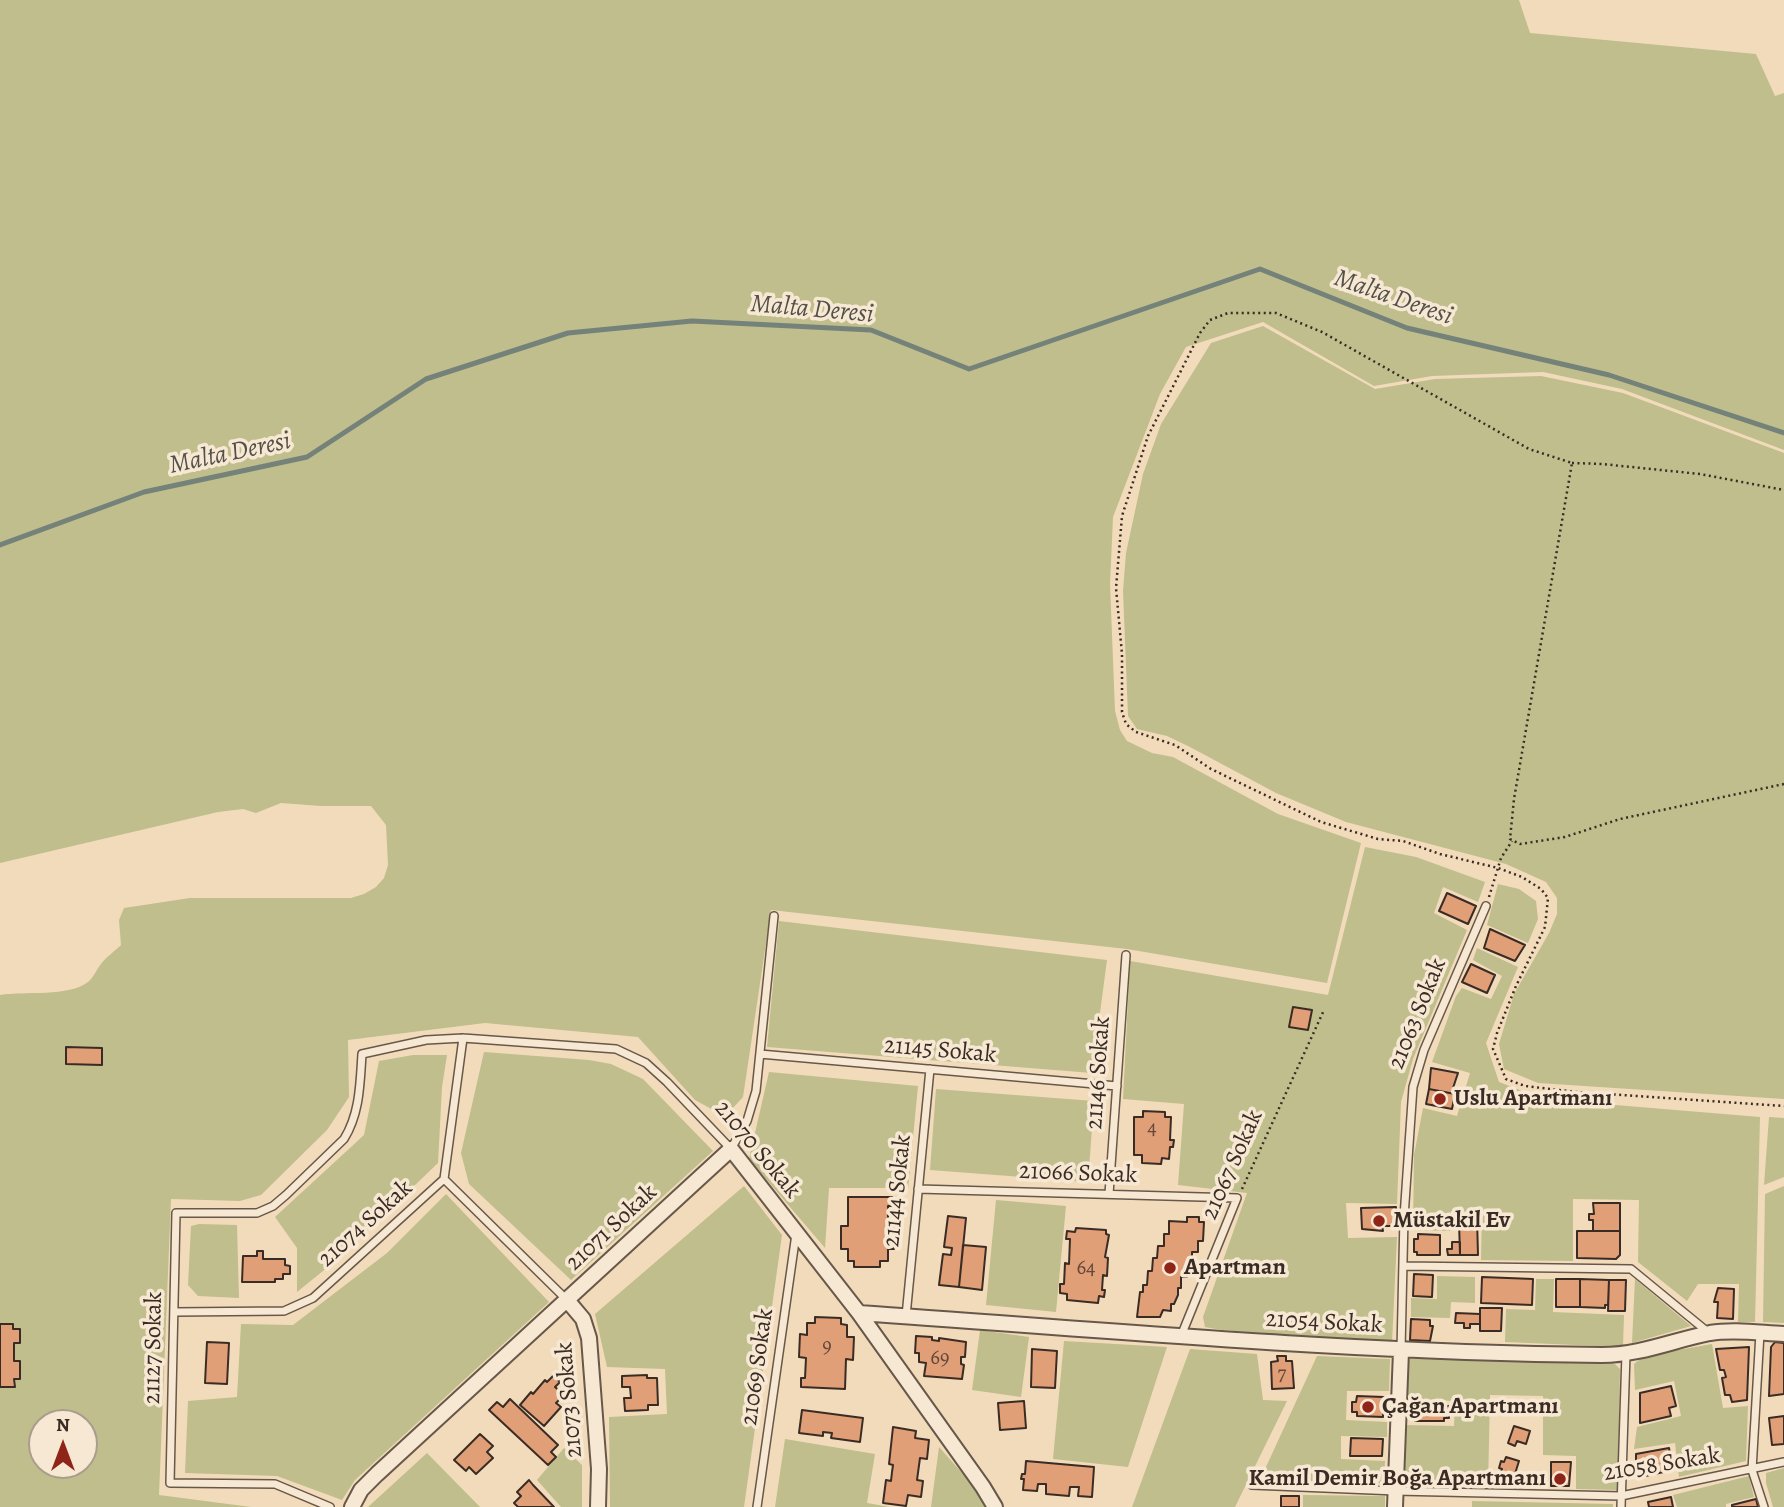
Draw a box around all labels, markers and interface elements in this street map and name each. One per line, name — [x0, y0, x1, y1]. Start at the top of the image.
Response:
water label: Malta Deresi — [1330, 263, 1456, 333]
water label: Malta Deresi — [749, 289, 875, 331]
water label: Malta Deresi — [166, 426, 294, 482]
street label: 21063 Sokak — [1383, 954, 1453, 1074]
street label: 21146 Sokak — [1081, 1015, 1117, 1131]
street label: 21145 Sokak — [883, 1032, 997, 1070]
place label: Uslu Apartmanı — [1454, 1085, 1612, 1113]
marker: Uslu Apartmanı — [1432, 1091, 1448, 1107]
street label: 21070 Sokak — [708, 1095, 806, 1205]
street label: 21067 Sokak — [1196, 1106, 1270, 1224]
house number: 4 — [1147, 1116, 1157, 1142]
street label: 21144 Sokak — [878, 1133, 918, 1249]
street label: 21066 Sokak — [1018, 1158, 1138, 1190]
street label: 21074 Sokak — [313, 1174, 419, 1274]
street label: 21071 Sokak — [560, 1179, 664, 1277]
place label: Müstakil Ev — [1393, 1207, 1510, 1235]
marker: Müstakil Ev — [1371, 1213, 1387, 1229]
place label: Apartman — [1184, 1254, 1286, 1282]
house number: 64 — [1076, 1256, 1096, 1282]
marker: Apartman — [1162, 1260, 1178, 1276]
street label: 21127 Sokak — [139, 1291, 169, 1405]
street label: 21054 Sokak — [1265, 1306, 1383, 1340]
street label: 21069 Sokak — [736, 1307, 780, 1427]
house number: 9 — [822, 1334, 832, 1360]
street label: 21073 Sokak — [551, 1341, 589, 1459]
house number: 69 — [930, 1346, 950, 1372]
house number: 7 — [1278, 1362, 1286, 1388]
place label: Çağan Apartmanı — [1382, 1393, 1559, 1421]
marker: Çağan Apartmanı — [1360, 1399, 1376, 1415]
north arrow — [28, 1409, 98, 1479]
text: N — [56, 1412, 70, 1438]
street label: 21058 Sokak — [1602, 1442, 1722, 1488]
place label: Kamil Demir Boğa Apartmanı — [1248, 1465, 1546, 1493]
marker: Kamil Demir Boğa Apartmanı — [1552, 1471, 1568, 1487]

